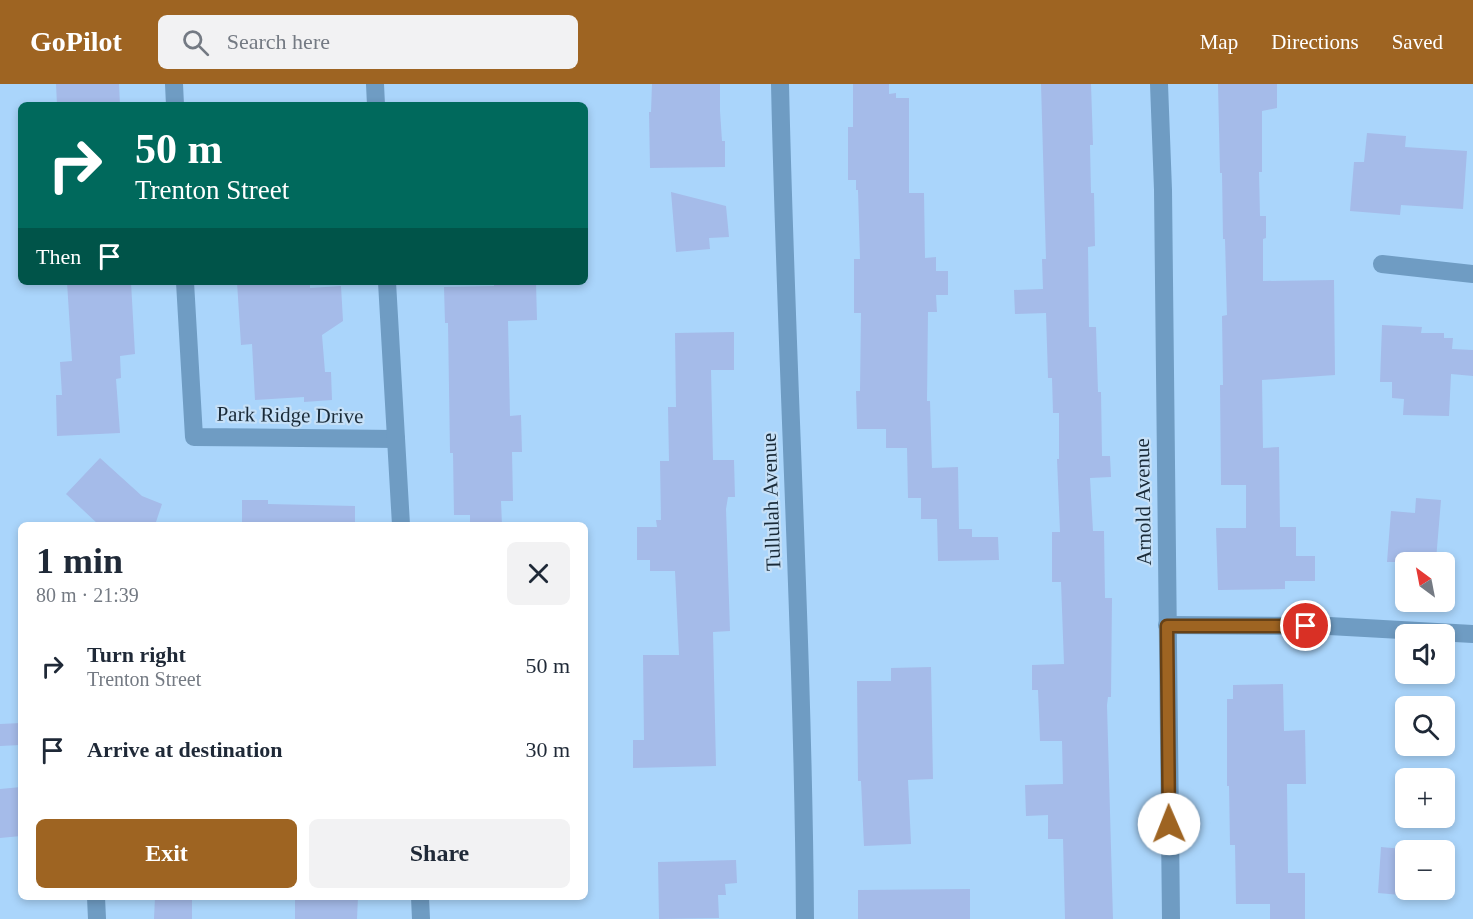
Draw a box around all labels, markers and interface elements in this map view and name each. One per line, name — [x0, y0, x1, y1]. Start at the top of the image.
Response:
search box — [158, 15, 578, 69]
text: GoPilot — [30, 26, 122, 57]
icon: search — [179, 26, 212, 59]
text: Search here — [227, 29, 330, 54]
text: Map — [1200, 30, 1238, 54]
text: Directions — [1271, 30, 1359, 54]
text: Saved — [1392, 30, 1443, 54]
icon: right — [36, 126, 114, 204]
text: 50 m — [135, 126, 223, 172]
text: Trenton Street — [135, 175, 289, 205]
icon: arrive — [93, 240, 126, 273]
text: Then — [36, 244, 81, 269]
street label: Park Ridge Drive — [216, 402, 364, 428]
street label: Tullulah Avenue — [757, 432, 785, 572]
street label: Arnold Avenue — [1130, 438, 1156, 566]
text: 1 min — [36, 541, 123, 581]
button: close — [507, 542, 570, 605]
north arrow — [1395, 552, 1455, 612]
map controls — [1395, 552, 1455, 900]
text: 80 m · 21:39 — [36, 584, 139, 606]
pin — [1280, 600, 1331, 651]
icon: arrive — [1289, 609, 1322, 642]
button: sound — [1395, 624, 1455, 684]
text: Turn right — [87, 642, 186, 667]
icon: right — [36, 650, 69, 683]
text: 50 m — [525, 653, 570, 678]
text: Trenton Street — [87, 668, 201, 690]
button: search — [1395, 696, 1455, 756]
icon: arrive — [36, 734, 69, 767]
text: Arrive at destination — [87, 737, 283, 762]
text: 30 m — [525, 737, 570, 762]
button: + — [1395, 768, 1455, 828]
position arrow — [1137, 792, 1201, 856]
button: Exit — [36, 819, 297, 888]
button: Share — [309, 819, 570, 888]
button: − — [1395, 840, 1455, 900]

